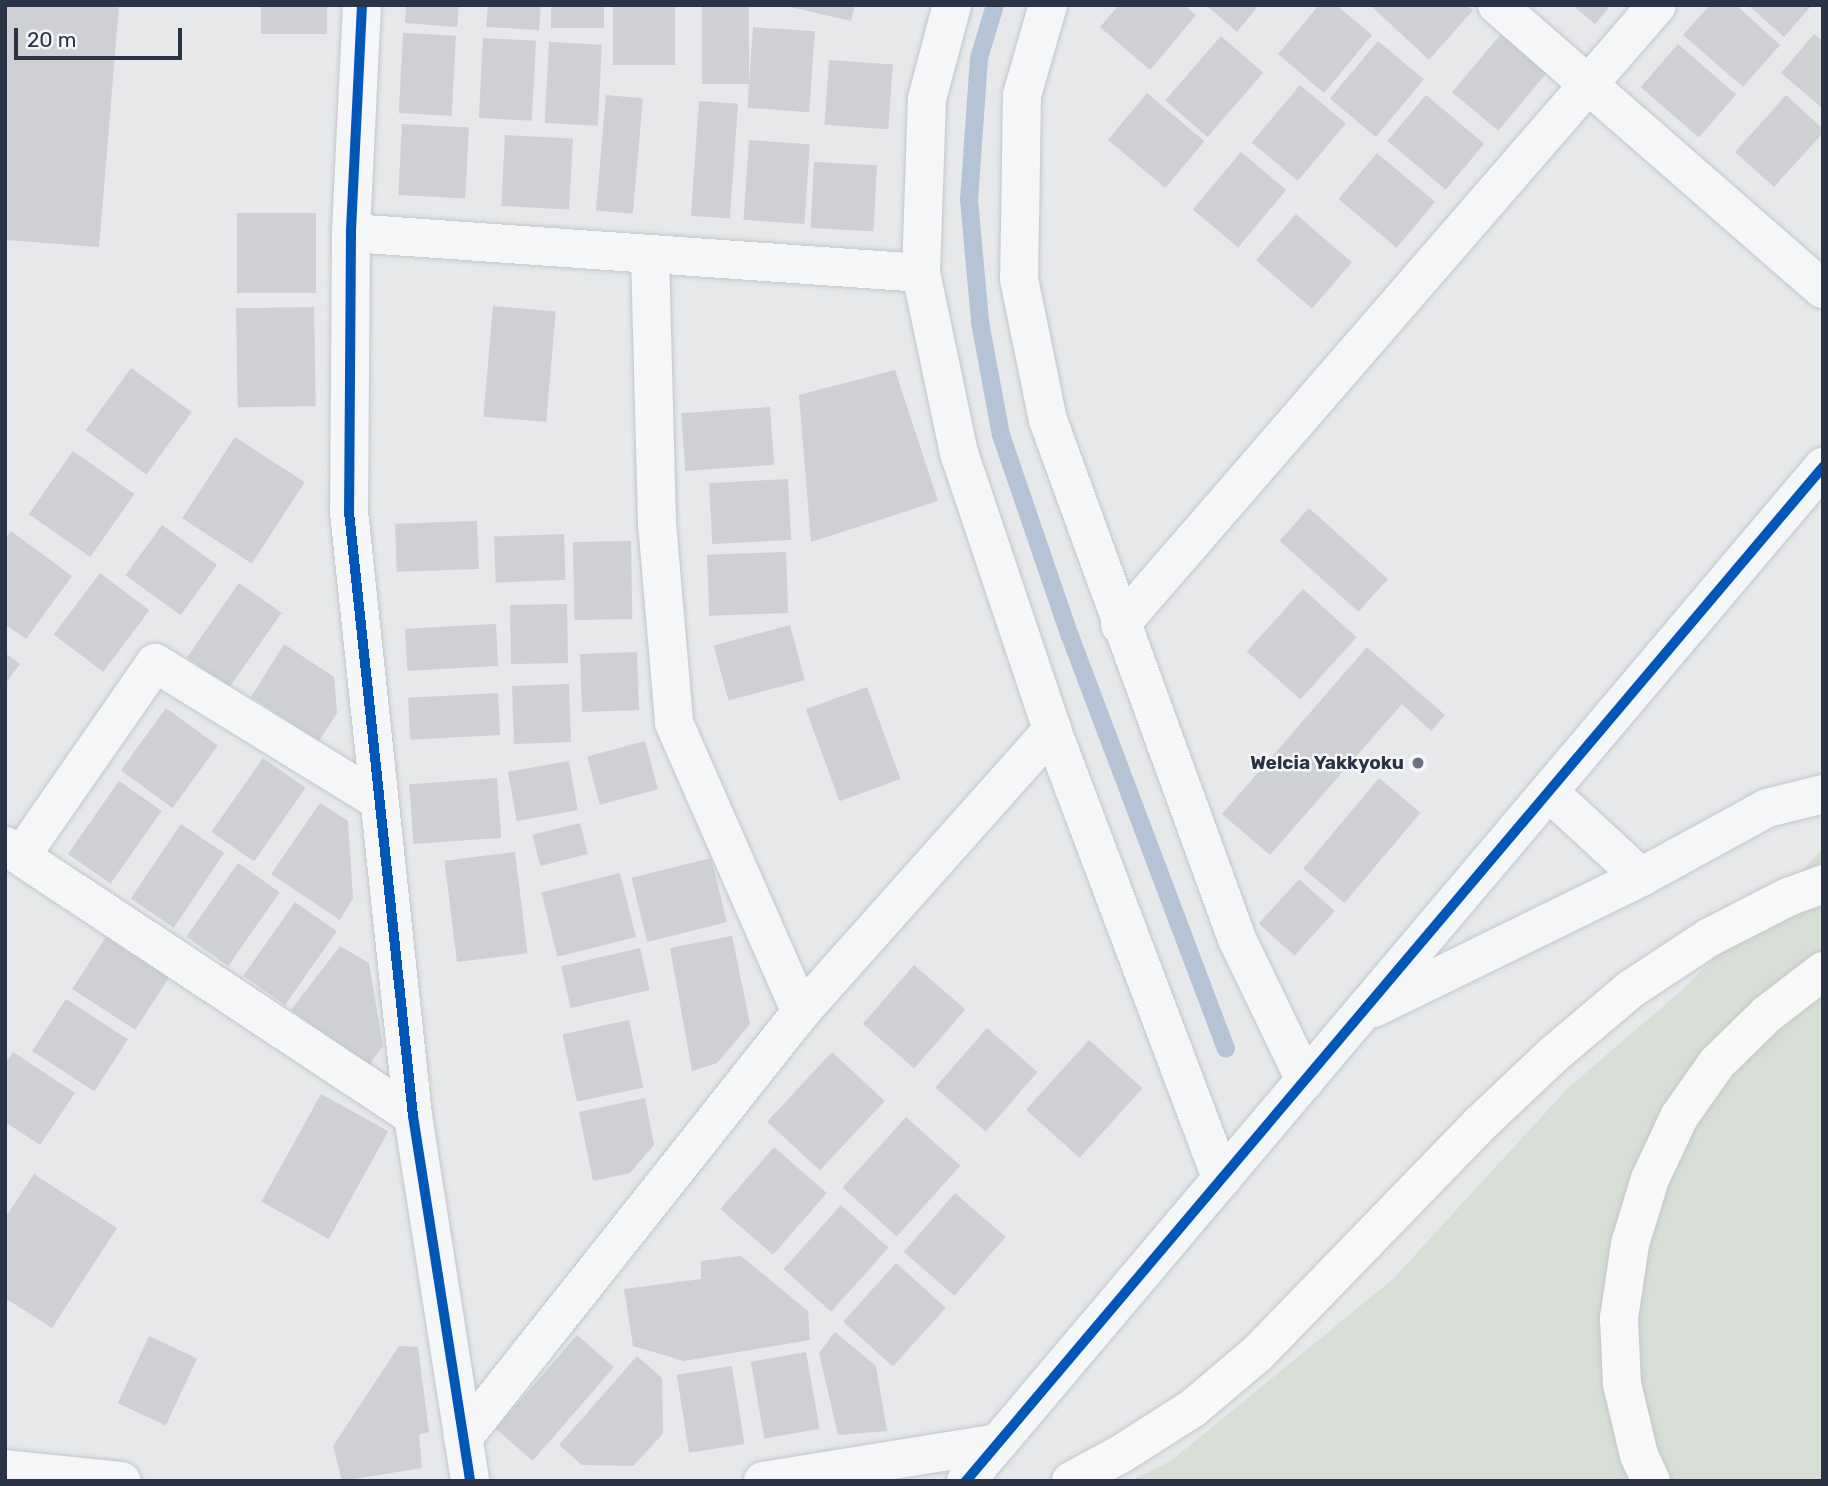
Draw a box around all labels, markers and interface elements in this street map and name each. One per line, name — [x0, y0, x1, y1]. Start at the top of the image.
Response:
scale bar — [18, 14, 186, 58]
text: 20 m — [27, 27, 76, 52]
place label: Welcia Yakkyoku — [1250, 752, 1404, 774]
marker: Welcia Yakkyoku — [1410, 755, 1426, 771]

